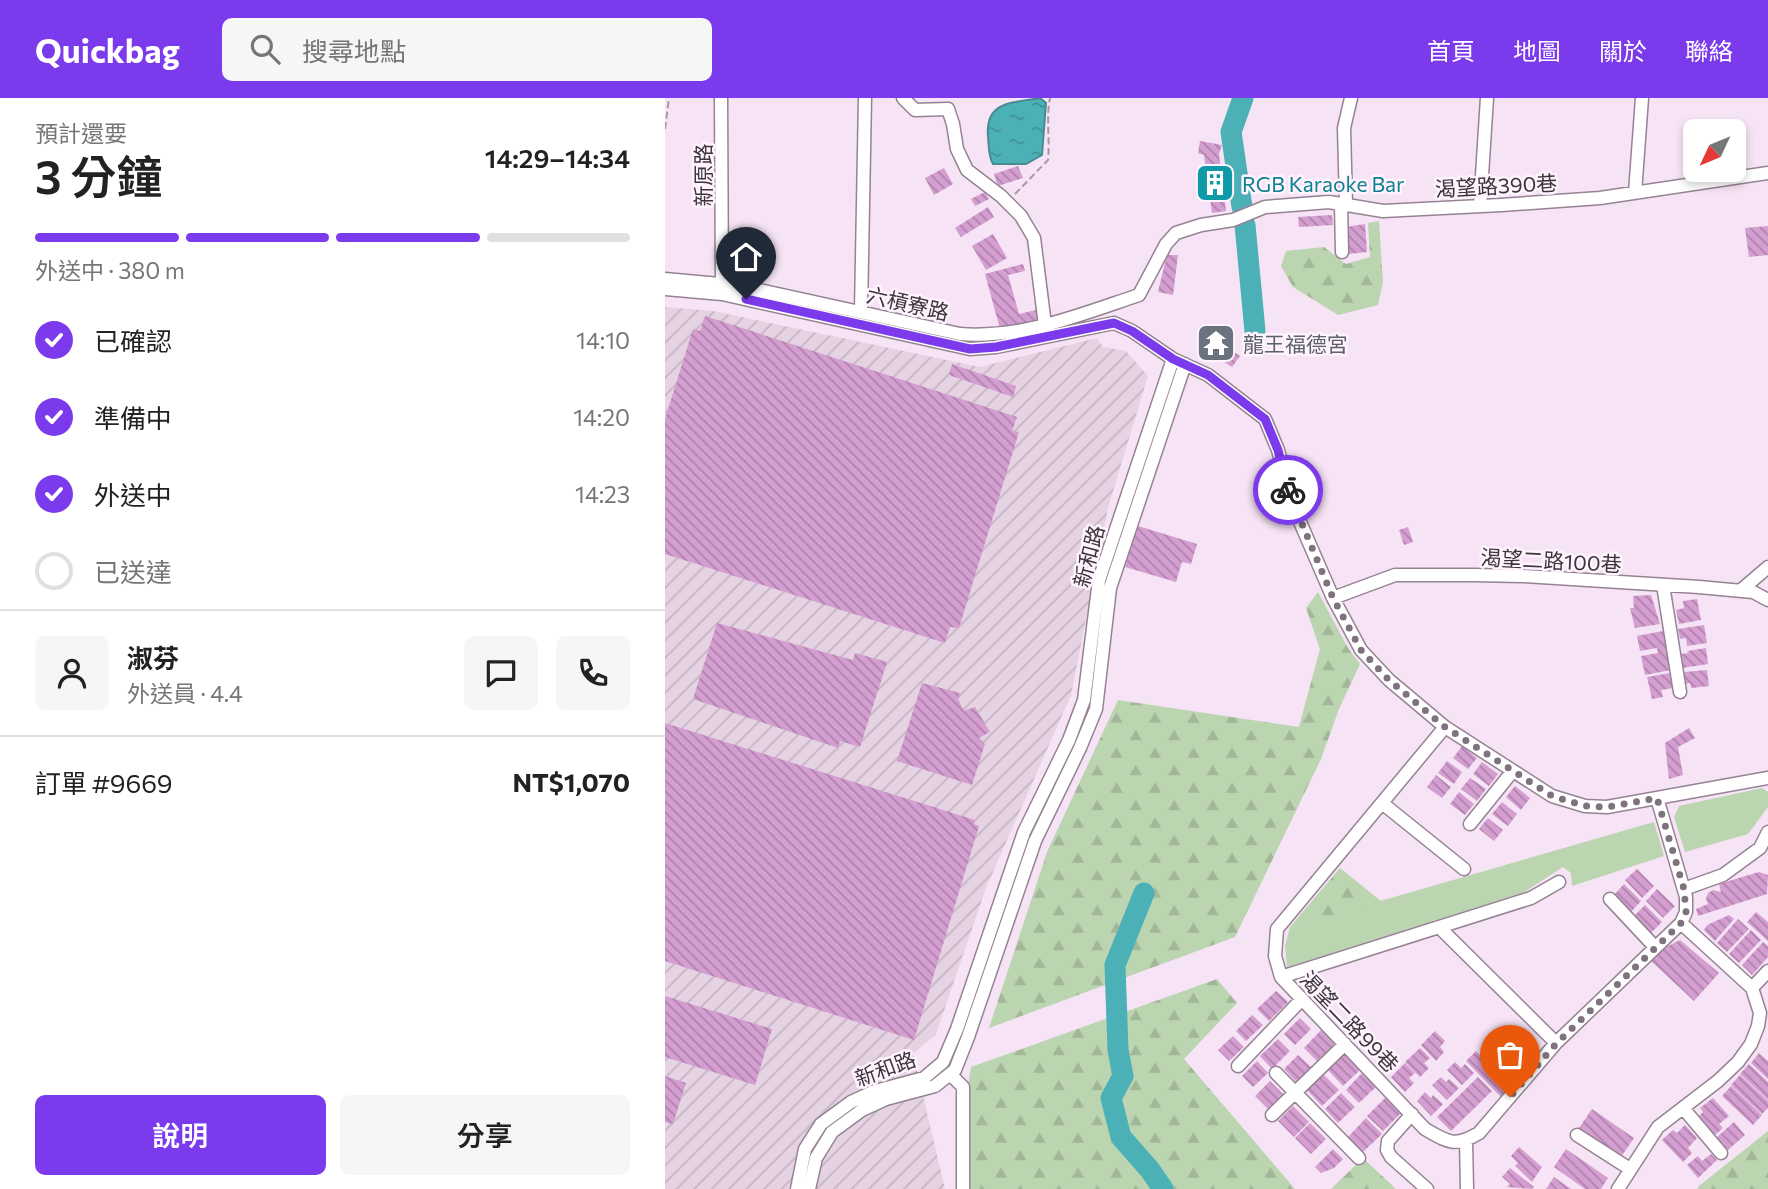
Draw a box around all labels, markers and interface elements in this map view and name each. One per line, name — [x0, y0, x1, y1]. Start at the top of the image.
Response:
search box — [222, 18, 712, 81]
text: Quickbag — [35, 29, 180, 70]
icon: search — [246, 30, 284, 68]
text: 搜尋地點 — [302, 35, 406, 66]
text: 首頁 — [1427, 36, 1475, 65]
text: 地圖 — [1513, 36, 1561, 65]
text: 關於 — [1599, 36, 1647, 65]
text: 聯絡 — [1685, 36, 1733, 65]
text: 預計還要 — [35, 119, 127, 147]
north arrow — [1683, 119, 1747, 182]
map controls — [1683, 119, 1746, 182]
text: 14:29–14:34 — [485, 142, 630, 173]
street label: 新原路 — [690, 144, 715, 207]
text: 3 分鐘 — [35, 147, 162, 203]
building icon: RGB Karaoke Bar — [1194, 162, 1236, 204]
street label: 渴望路390巷 — [1434, 169, 1558, 201]
place label: RGB Karaoke Bar — [1242, 171, 1404, 196]
pin — [716, 227, 776, 299]
icon: home — [727, 238, 765, 276]
text: 外送中 · 380 m — [35, 256, 185, 284]
street label: 六槓寮路 — [864, 281, 952, 325]
icon: check — [35, 321, 73, 359]
temple icon: 龍王福德宮 — [1195, 322, 1237, 364]
text: 已確認 — [94, 325, 172, 356]
text: 14:10 — [576, 326, 630, 354]
place label: 龍王福德宮 — [1243, 331, 1348, 356]
icon: check — [35, 398, 73, 436]
text: 準備中 — [94, 402, 172, 433]
text: 14:20 — [573, 403, 630, 431]
courier — [1253, 455, 1323, 525]
icon: bike — [1269, 471, 1307, 509]
icon: check — [35, 475, 73, 513]
text: 外送中 — [94, 479, 172, 510]
text: 14:23 — [575, 480, 630, 508]
street label: 新和路 — [1068, 522, 1108, 590]
street label: 渴望二路100巷 — [1480, 544, 1622, 576]
text: 已送達 — [94, 556, 172, 587]
button: person — [35, 636, 109, 710]
button: chat — [464, 636, 538, 710]
button: phone — [556, 636, 630, 710]
text: 淑芬 — [127, 642, 179, 673]
text: 外送員 · 4.4 — [127, 679, 243, 707]
text: NT$1,070 — [512, 766, 630, 797]
text: 訂單 #9669 — [35, 767, 173, 798]
street label: 渴望二路99巷 — [1296, 965, 1404, 1077]
pin — [1480, 1025, 1540, 1097]
icon: bag — [1491, 1036, 1529, 1074]
street label: 新和路 — [851, 1045, 919, 1091]
button: 說明 — [35, 1095, 326, 1175]
button: 分享 — [340, 1095, 630, 1175]

